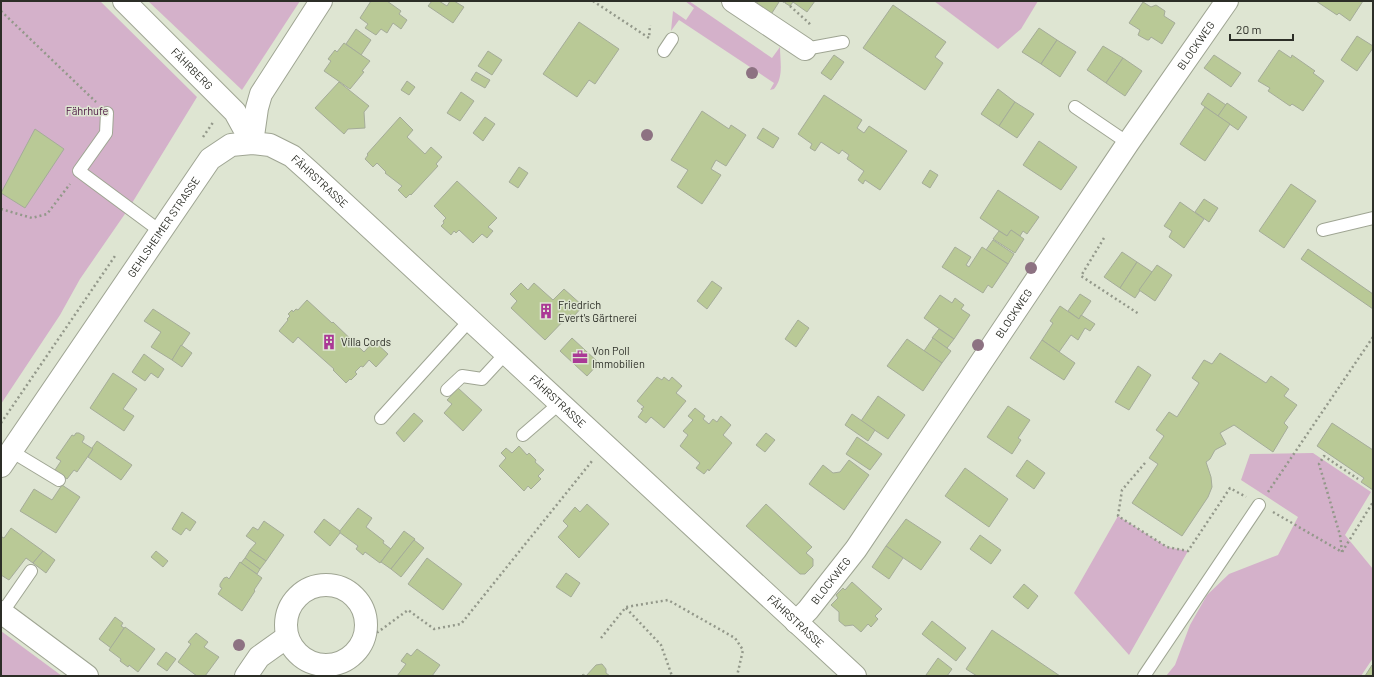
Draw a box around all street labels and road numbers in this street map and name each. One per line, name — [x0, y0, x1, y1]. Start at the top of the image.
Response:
street label: BLOCKWEG — [1174, 19, 1217, 72]
street label: FÄHRBERG — [169, 45, 216, 92]
street label: FÄHRSTRASSE — [289, 152, 351, 210]
street label: GEHLSHEIMER STRASSE — [124, 174, 202, 280]
street label: BLOCKWEG — [992, 286, 1034, 340]
street label: FÄHRSTRASSE — [527, 372, 589, 430]
street label: BLOCKWEG — [808, 554, 853, 607]
street label: FÄHRSTRASSE — [765, 592, 827, 650]

